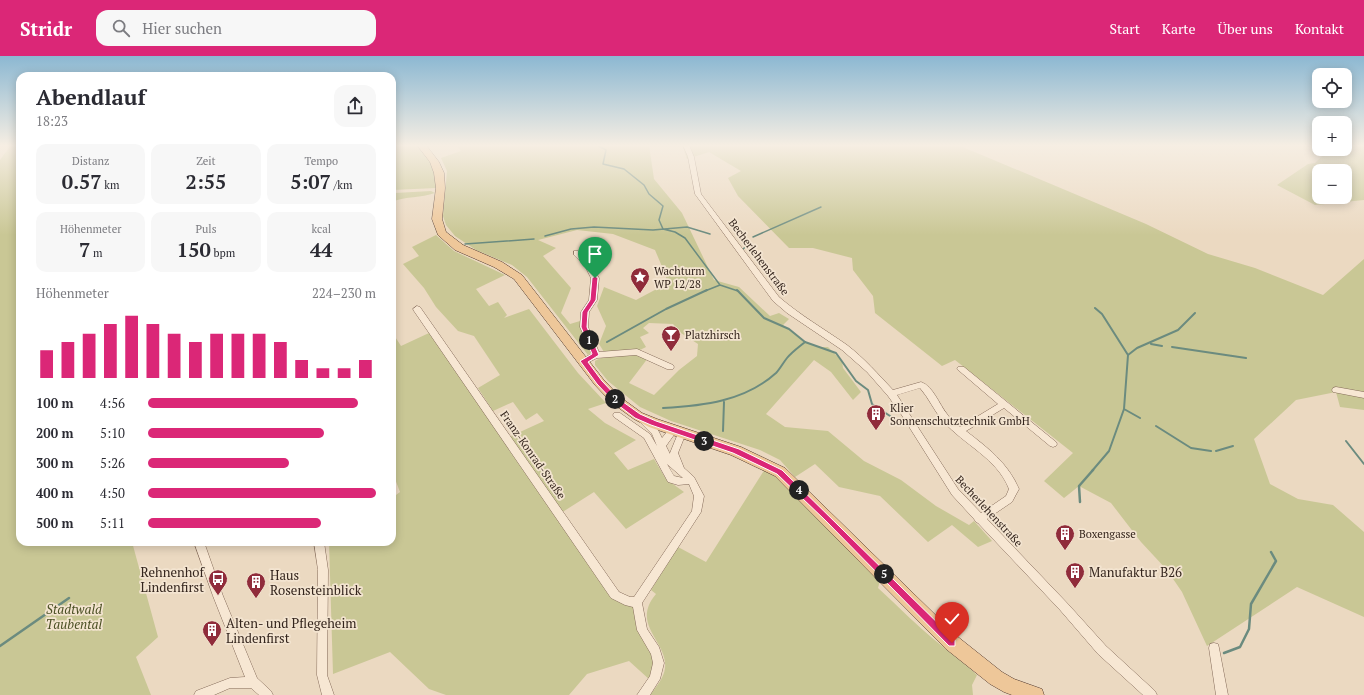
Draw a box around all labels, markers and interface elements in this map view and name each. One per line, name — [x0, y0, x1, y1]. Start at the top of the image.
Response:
search box — [96, 10, 376, 46]
text: Stridr — [20, 16, 72, 41]
icon: search — [110, 17, 132, 39]
text: Hier suchen — [142, 18, 222, 38]
text: Start — [1110, 19, 1140, 38]
text: Karte — [1162, 19, 1196, 38]
text: Über uns — [1218, 19, 1273, 38]
text: Kontakt — [1295, 19, 1344, 38]
map controls — [1312, 68, 1352, 204]
button: locate — [1312, 68, 1352, 108]
text: Abendlauf — [36, 82, 146, 111]
button: share — [334, 85, 376, 127]
text: 18:23 — [36, 112, 68, 130]
button: + — [1312, 116, 1352, 156]
text: Distanz — [72, 154, 109, 168]
text: Zeit — [196, 154, 216, 168]
text: Tempo — [305, 154, 338, 168]
button: − — [1312, 164, 1352, 204]
text: 0.57 — [62, 168, 102, 195]
text: 2:55 — [186, 168, 226, 195]
text: 5:07 — [290, 168, 331, 195]
text: km — [102, 178, 120, 192]
text: /km — [331, 178, 353, 192]
street label: Becherlehenstraße — [726, 216, 793, 298]
text: Höhenmeter — [60, 222, 121, 236]
text: Puls — [196, 222, 216, 236]
text: kcal — [312, 222, 331, 236]
text: 7 — [79, 236, 90, 263]
text: 150 — [177, 236, 211, 263]
text: 44 — [310, 236, 333, 263]
pin — [578, 237, 612, 278]
icon: arrive — [584, 243, 606, 265]
text: m — [90, 246, 102, 260]
text: bpm — [211, 246, 235, 260]
place label: Wachturm WP 12/28 — [654, 264, 705, 291]
place icon: Wachturm WP 12/28 — [629, 266, 651, 294]
text: Höhenmeter — [36, 284, 109, 302]
text: 224–230 m — [312, 284, 376, 302]
bar icon: Platzhirsch — [660, 324, 682, 352]
place label: Platzhirsch — [685, 328, 741, 342]
pin: 1 — [579, 330, 599, 350]
text: 1 — [586, 333, 592, 347]
pin: 2 — [605, 389, 625, 409]
text: 2 — [612, 392, 618, 406]
text: 100 m — [36, 394, 74, 412]
text: 4:56 — [100, 394, 125, 412]
place label: Klier Sonnenschutztechnik GmbH — [890, 401, 1030, 428]
building icon: Klier Sonnenschutztechnik GmbH — [865, 403, 887, 431]
street label: Franz-Konrad-Straße — [497, 408, 569, 502]
text: 200 m — [36, 424, 74, 442]
text: 5:10 — [100, 424, 125, 442]
pin: 3 — [694, 431, 714, 451]
text: 3 — [701, 434, 707, 448]
text: 300 m — [36, 454, 74, 472]
text: 5:26 — [100, 454, 125, 472]
street label: Becherlehenstraße — [952, 473, 1026, 550]
pin: 4 — [789, 480, 809, 500]
text: 4 — [796, 483, 802, 497]
text: 400 m — [36, 484, 74, 502]
text: 4:50 — [100, 484, 125, 502]
text: 500 m — [36, 514, 74, 532]
text: 5:11 — [100, 514, 125, 532]
building icon: Boxengasse — [1054, 523, 1076, 551]
place label: Boxengasse — [1079, 527, 1136, 541]
building icon: Manufaktur B26 — [1064, 561, 1086, 589]
place label: Rehnenhof Lindenfirst — [141, 563, 206, 596]
place label: Manufaktur B26 — [1089, 563, 1182, 581]
pin: 5 — [874, 564, 894, 584]
place label: Haus Rosensteinblick — [270, 566, 362, 599]
text: 5 — [881, 567, 887, 581]
bus stop icon: Rehnenhof Lindenfirst — [207, 568, 229, 596]
building icon: Haus Rosensteinblick — [245, 571, 267, 599]
park label: Stadtwald Taubental — [46, 600, 103, 633]
pin — [935, 602, 969, 643]
icon: check — [941, 608, 963, 630]
place label: Alten- und Pflegeheim Lindenfirst — [226, 614, 357, 647]
building icon: Alten- und Pflegeheim Lindenfirst — [201, 619, 223, 647]

